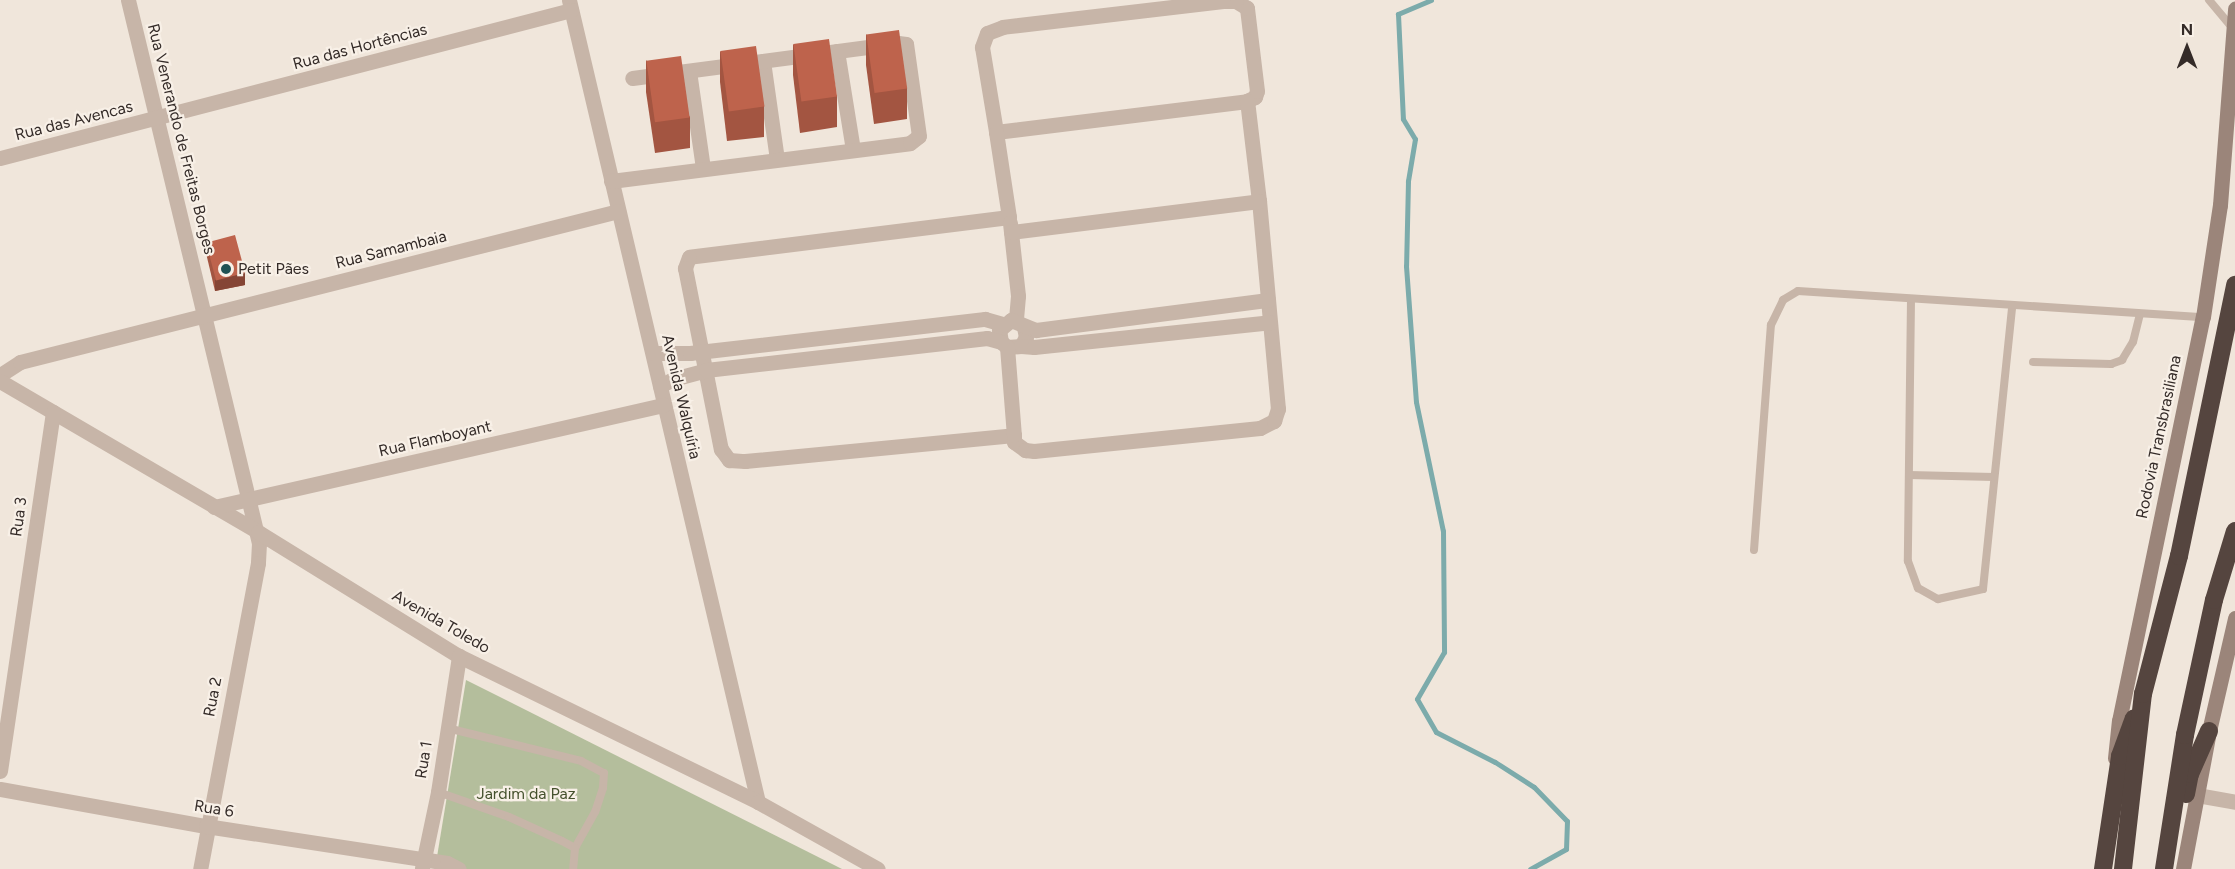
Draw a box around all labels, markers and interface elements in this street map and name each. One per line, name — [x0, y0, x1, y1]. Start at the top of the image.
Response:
north arrow — [2157, 18, 2217, 78]
street label: Rua das Hortências — [291, 20, 429, 74]
text: N — [2181, 20, 2193, 39]
street label: Rua Venerando de Freitas Borges — [143, 22, 219, 256]
street label: Rua das Avencas — [13, 97, 135, 145]
street label: Rua Samambaia — [333, 227, 449, 273]
place label: Petit Pães — [238, 259, 309, 279]
marker: Petit Pães — [219, 262, 233, 276]
street label: Avenida Walquíria — [657, 333, 705, 461]
street label: Rodovia Transbrasiliana — [2132, 354, 2186, 520]
street label: Rua Flamboyant — [377, 417, 493, 461]
street label: Rua 3 — [7, 496, 31, 538]
street label: Avenida Toledo — [389, 586, 493, 658]
street label: Rua 2 — [200, 676, 226, 718]
street label: Rua 1 — [412, 740, 436, 780]
park label: Jardim da Paz — [476, 784, 576, 804]
street label: Rua 6 — [193, 796, 235, 822]

